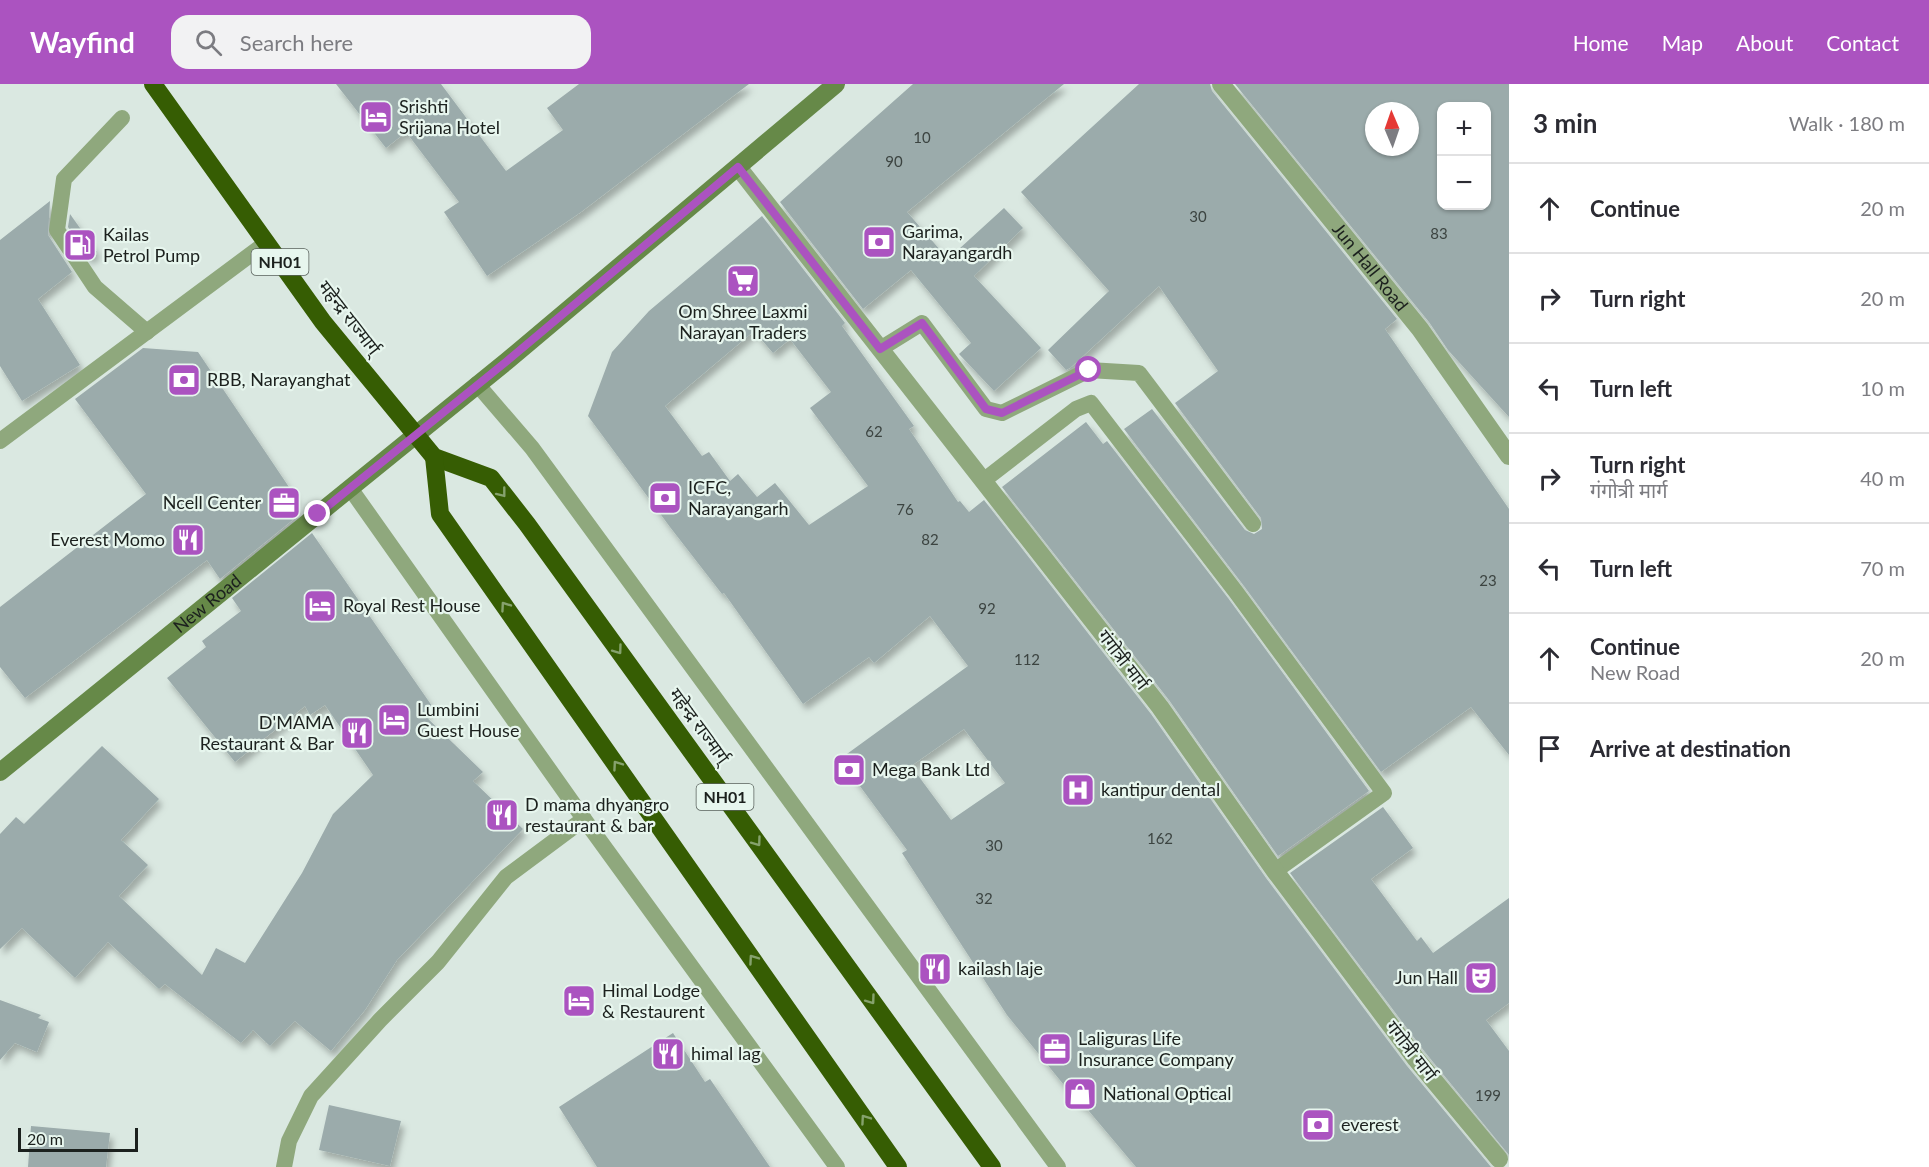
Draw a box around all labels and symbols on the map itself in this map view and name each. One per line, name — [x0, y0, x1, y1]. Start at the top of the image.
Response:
place label: Srishti Srijana Hotel — [399, 95, 500, 138]
hotel icon: Srishti Srijana Hotel — [358, 99, 394, 135]
north arrow — [1365, 102, 1419, 156]
house number: 10 — [913, 128, 931, 146]
house number: 90 — [885, 152, 903, 170]
house number: 30 — [1189, 207, 1207, 225]
street label: Jun Hall Road — [1328, 218, 1413, 315]
place label: Garima, Narayangardh — [902, 220, 1012, 263]
place label: Kailas Petrol Pump — [103, 223, 200, 266]
bank icon: Garima, Narayangardh — [861, 224, 897, 260]
house number: 83 — [1430, 224, 1448, 242]
fuel station icon: Kailas Petrol Pump — [62, 227, 98, 263]
road number: NH01 — [252, 249, 308, 275]
supermarket icon: Om Shree Laxmi Narayan Traders — [725, 263, 761, 299]
street label: महेन्द्र राज्मार्ग् — [313, 276, 387, 362]
place label: Om Shree Laxmi Narayan Traders — [678, 300, 808, 343]
route start — [1075, 356, 1101, 382]
bank icon: RBB, Narayanghat — [166, 362, 202, 398]
place label: RBB, Narayanghat — [207, 368, 351, 390]
house number: 62 — [865, 422, 883, 440]
place label: ICFC, Narayangarh — [688, 476, 789, 519]
bank icon: ICFC, Narayangarh — [647, 480, 683, 516]
office icon: Ncell Center — [266, 485, 302, 521]
one-way arrow — [495, 486, 506, 497]
place label: Ncell Center — [163, 491, 261, 513]
route end — [304, 500, 330, 526]
house number: 76 — [896, 500, 914, 518]
restaurant icon: Everest Momo — [170, 522, 206, 558]
place label: Everest Momo — [50, 528, 165, 550]
house number: 82 — [921, 530, 939, 548]
street label: New Road — [168, 569, 245, 637]
house number: 23 — [1479, 571, 1497, 589]
hotel icon: Royal Rest House — [302, 588, 338, 624]
place label: Royal Rest House — [343, 594, 481, 616]
house number: 92 — [978, 599, 996, 617]
one-way arrow — [501, 601, 512, 612]
street label: गंगोत्री मार्ग — [1094, 625, 1155, 694]
one-way arrow — [611, 643, 622, 654]
house number: 112 — [1014, 650, 1040, 668]
street label: महेन्द्र राज्मार्ग् — [664, 683, 736, 770]
place label: Lumbini Guest House — [417, 698, 519, 741]
hotel icon: Lumbini Guest House — [376, 702, 412, 738]
place label: D'MAMA Restaurant & Bar — [200, 711, 335, 754]
restaurant icon: D'MAMA Restaurant & Bar — [339, 715, 375, 751]
bank icon: Mega Bank Ltd — [831, 752, 867, 788]
place label: Mega Bank Ltd — [872, 758, 990, 780]
one-way arrow — [613, 761, 624, 772]
hospital icon: kantipur dental — [1060, 772, 1096, 808]
place label: kantipur dental — [1101, 778, 1220, 800]
road number: NH01 — [696, 784, 754, 810]
place label: D mama dhyangro restaurant & bar — [525, 793, 669, 836]
restaurant icon: D mama dhyangro restaurant & bar — [484, 797, 520, 833]
house number: 162 — [1147, 829, 1173, 847]
one-way arrow — [750, 835, 761, 846]
house number: 30 — [985, 836, 1003, 854]
house number: 32 — [975, 889, 993, 907]
restaurant icon: kailash laje — [917, 951, 953, 987]
one-way arrow — [749, 955, 760, 966]
place label: kailash laje — [958, 957, 1043, 979]
theatre icon: Jun Hall — [1463, 960, 1499, 996]
place label: Jun Hall — [1395, 966, 1458, 988]
place label: Himal Lodge & Restaurent — [602, 979, 705, 1022]
hotel icon: Himal Lodge & Restaurent — [561, 983, 597, 1019]
one-way arrow — [864, 993, 875, 1004]
street label: गंगोत्री मार्ग — [1382, 1016, 1443, 1085]
place label: Laliguras Life Insurance Company — [1078, 1027, 1234, 1070]
office icon: Laliguras Life Insurance Company — [1037, 1031, 1073, 1067]
restaurant icon: himal lag — [650, 1036, 686, 1072]
place label: himal lag — [691, 1042, 761, 1064]
shop icon: National Optical — [1062, 1076, 1098, 1112]
place label: National Optical — [1103, 1082, 1232, 1104]
house number: 199 — [1475, 1086, 1501, 1104]
bank icon: everest — [1300, 1107, 1336, 1143]
place label: everest — [1341, 1113, 1399, 1135]
one-way arrow — [861, 1115, 872, 1126]
scale bar — [18, 1125, 138, 1152]

